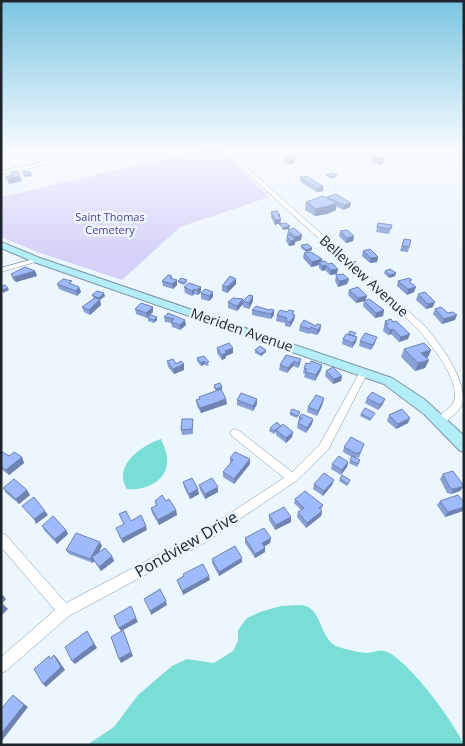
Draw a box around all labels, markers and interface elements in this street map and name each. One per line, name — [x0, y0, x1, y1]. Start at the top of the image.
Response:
park label: Saint Thomas Cemetery — [75, 209, 145, 237]
street label: Belleview Avenue — [316, 231, 413, 321]
street label: Meriden Avenue — [188, 303, 296, 356]
street label: Pondview Drive — [130, 506, 242, 582]

